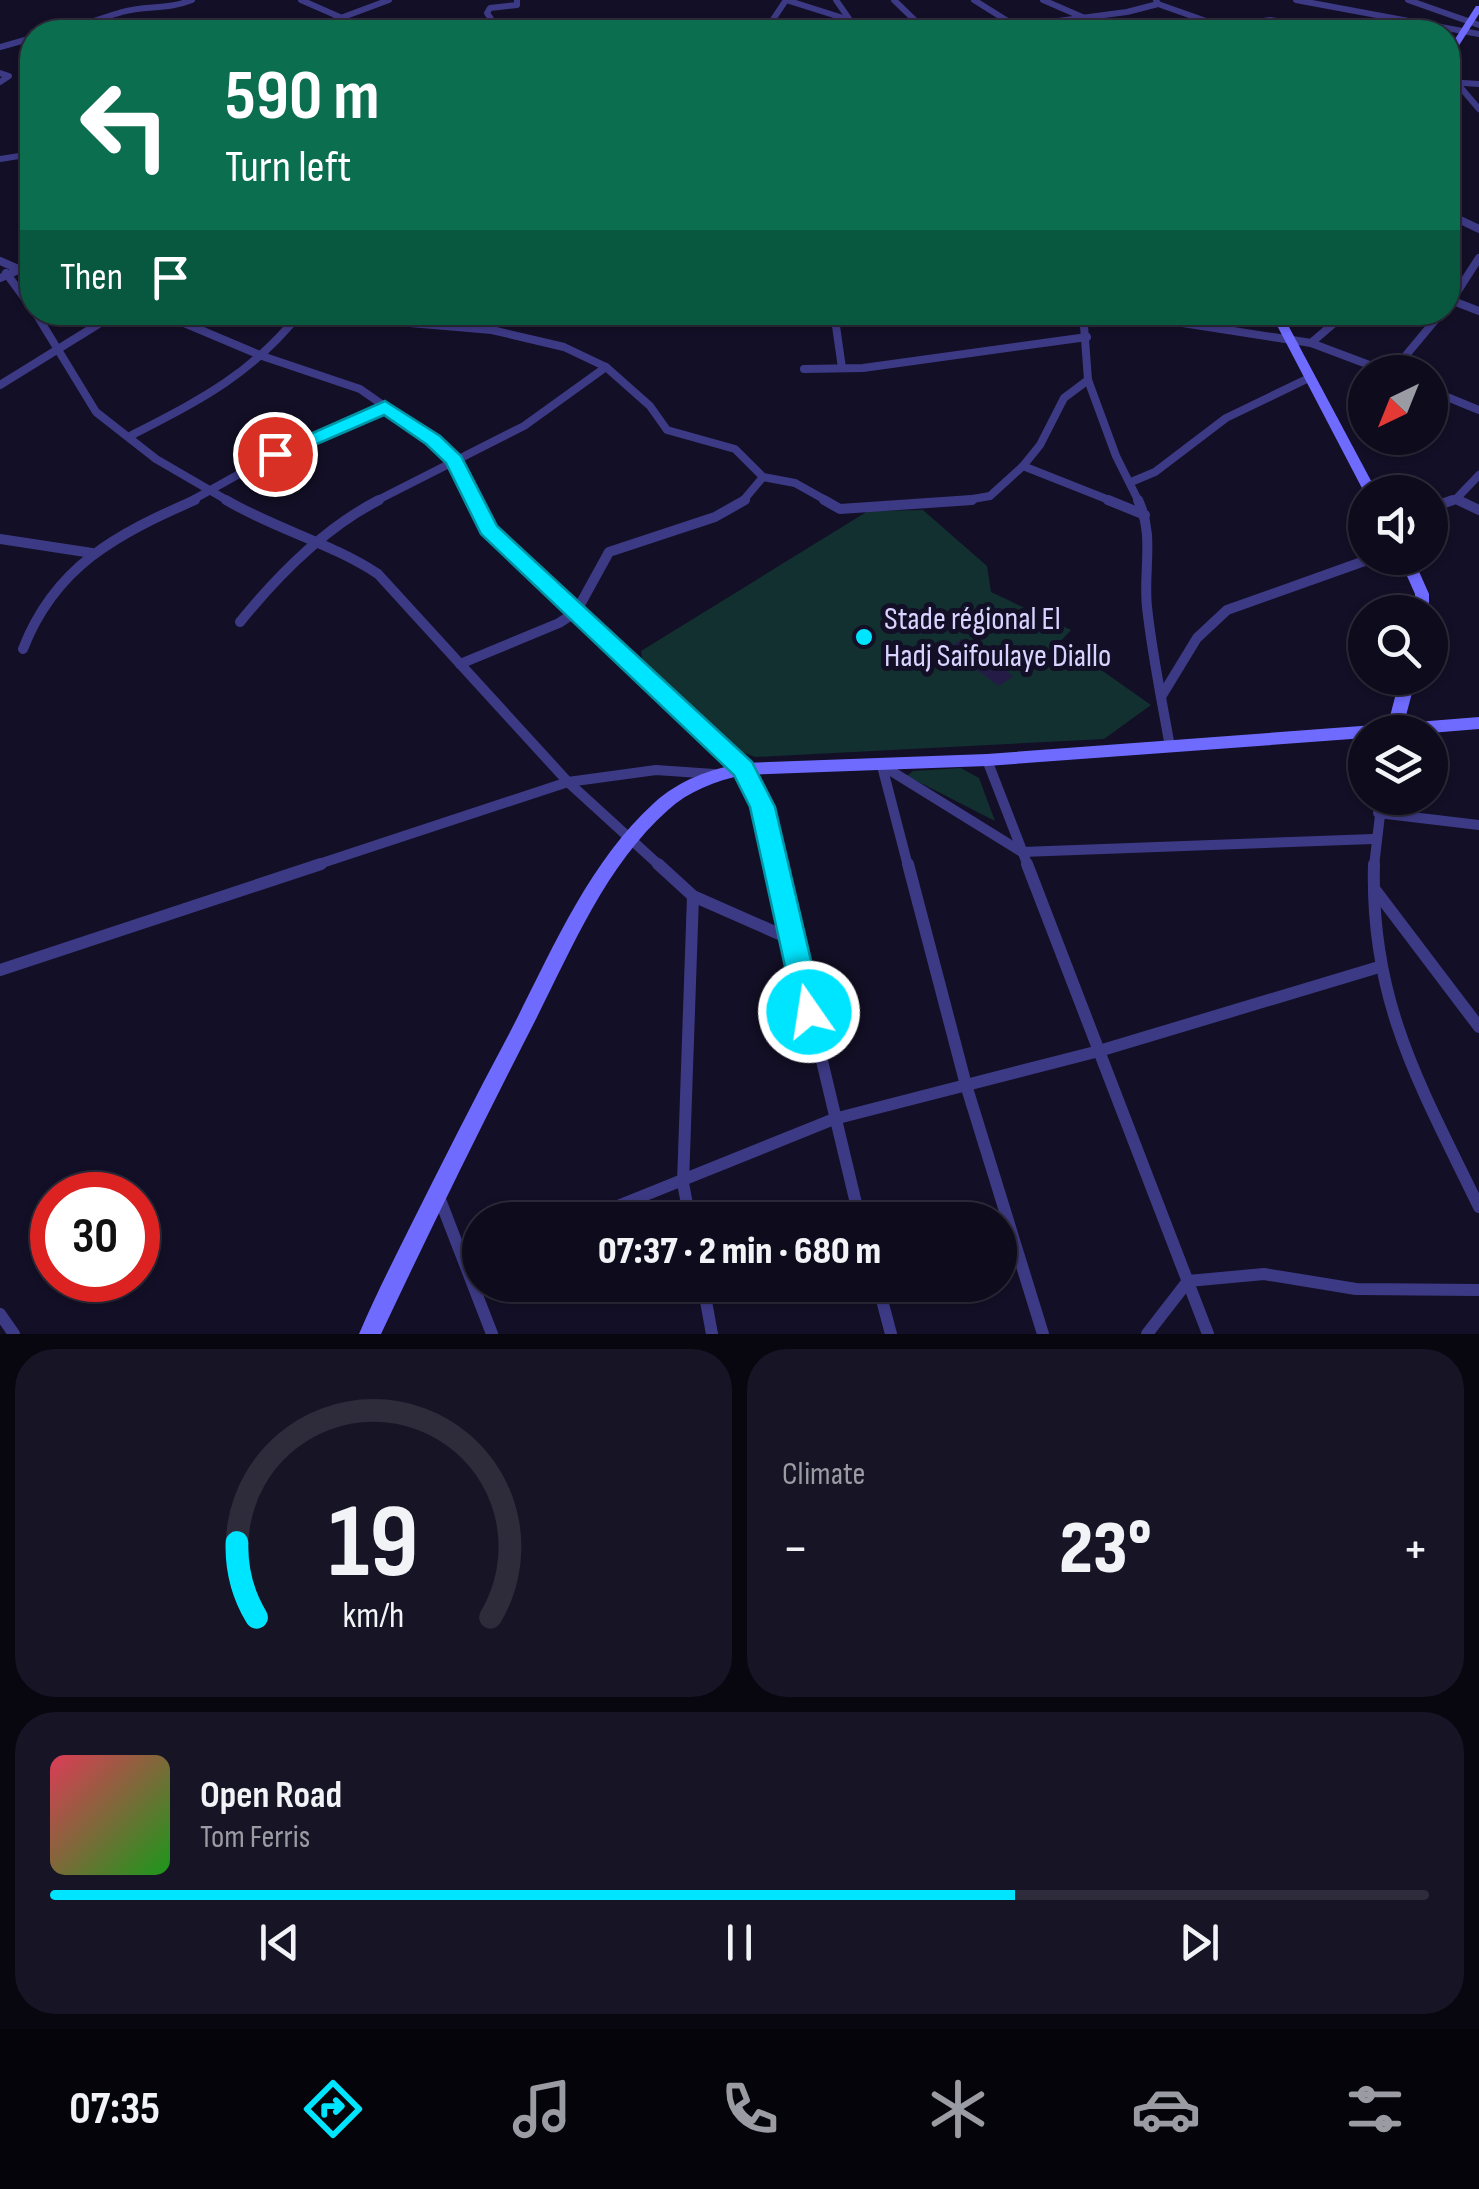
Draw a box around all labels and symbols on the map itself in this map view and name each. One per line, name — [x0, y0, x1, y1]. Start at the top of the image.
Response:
north arrow — [1348, 355, 1448, 455]
pin — [233, 412, 318, 497]
place label: Stade régional El Hadj Saifoulaye Diallo — [884, 600, 1111, 676]
marker: Stade régional El Hadj Saifoulaye Diallo — [853, 626, 875, 648]
position arrow — [757, 960, 861, 1064]
speed limit sign: 30 — [30, 1172, 160, 1302]

